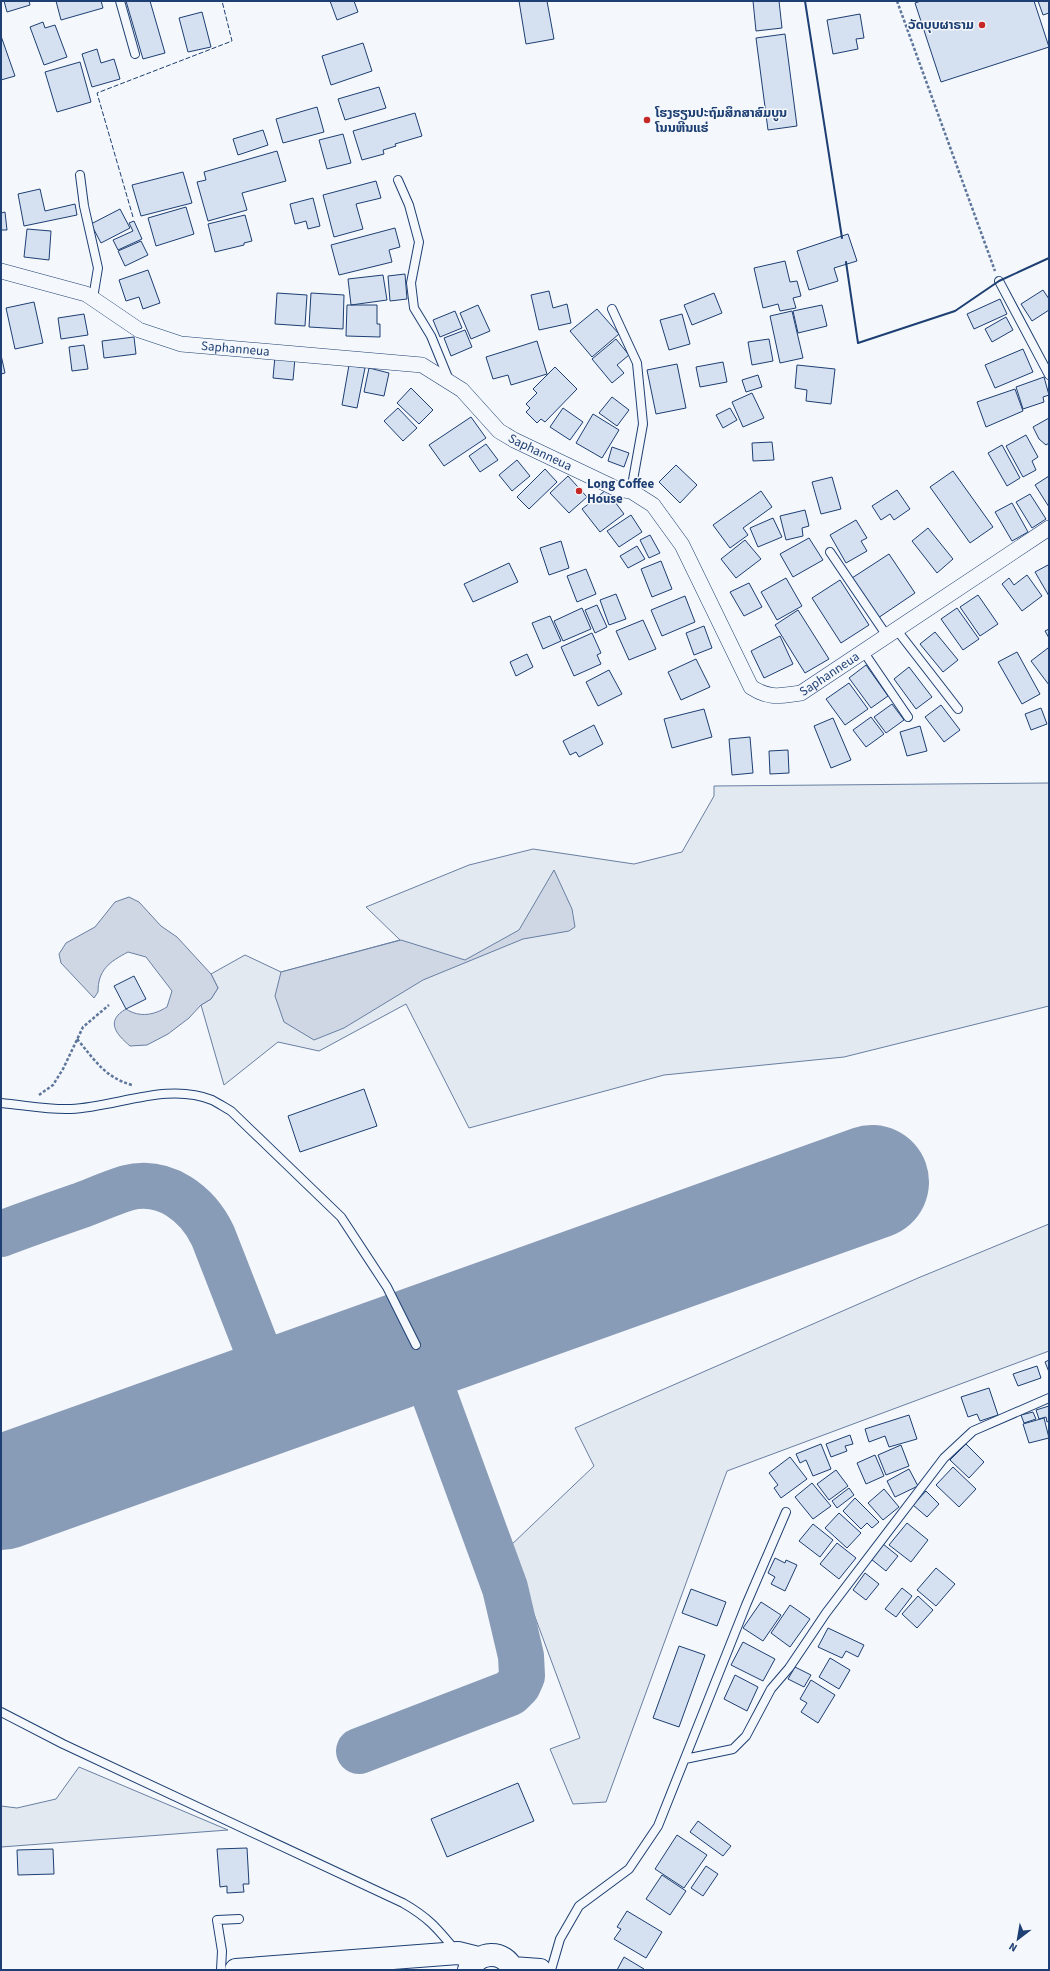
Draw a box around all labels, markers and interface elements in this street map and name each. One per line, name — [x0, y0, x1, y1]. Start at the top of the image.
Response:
place label: ວັດບຸບຜາຣາມ — [908, 16, 974, 34]
marker: ວັດບຸບຜາຣາມ — [977, 20, 987, 30]
place label: ໂຮງຮຽນປະຖົມສຶກສາສົມບູນ ໂນນຫີນແຮ່ — [654, 104, 787, 137]
marker: ໂຮງຮຽນປະຖົມສຶກສາສົມບູນ ໂນນຫີນແຮ່ — [642, 115, 652, 125]
street label: Saphanneua — [200, 337, 270, 361]
street label: Saphanneua — [505, 429, 575, 475]
place label: Long Coffee House — [587, 475, 655, 508]
marker: Long Coffee House — [574, 486, 584, 496]
street label: Saphanneua — [796, 648, 863, 701]
north arrow — [998, 1919, 1038, 1959]
text: N — [1006, 1939, 1020, 1955]

